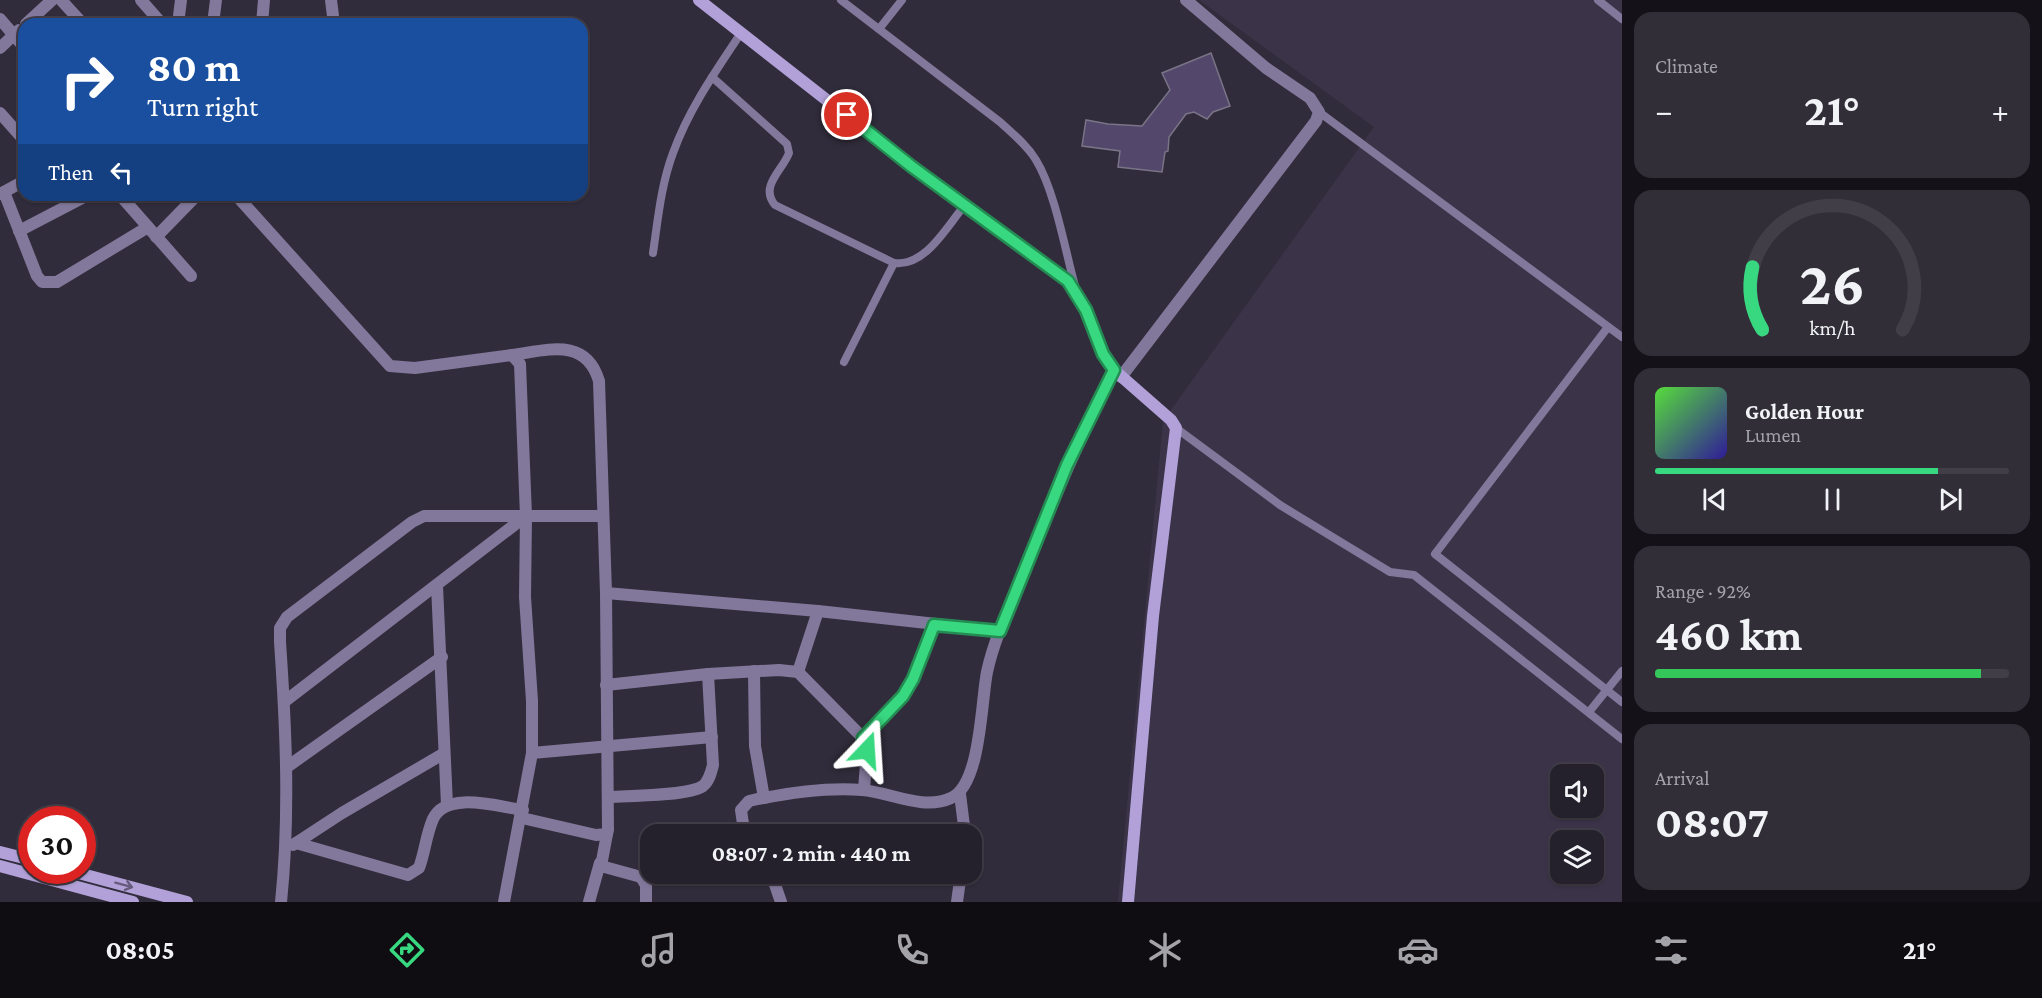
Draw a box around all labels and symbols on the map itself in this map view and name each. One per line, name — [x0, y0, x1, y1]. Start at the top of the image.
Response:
pin — [821, 89, 872, 140]
position arrow — [835, 718, 899, 782]
speed limit sign: 30 — [18, 806, 96, 884]
one-way arrow — [114, 880, 133, 891]

